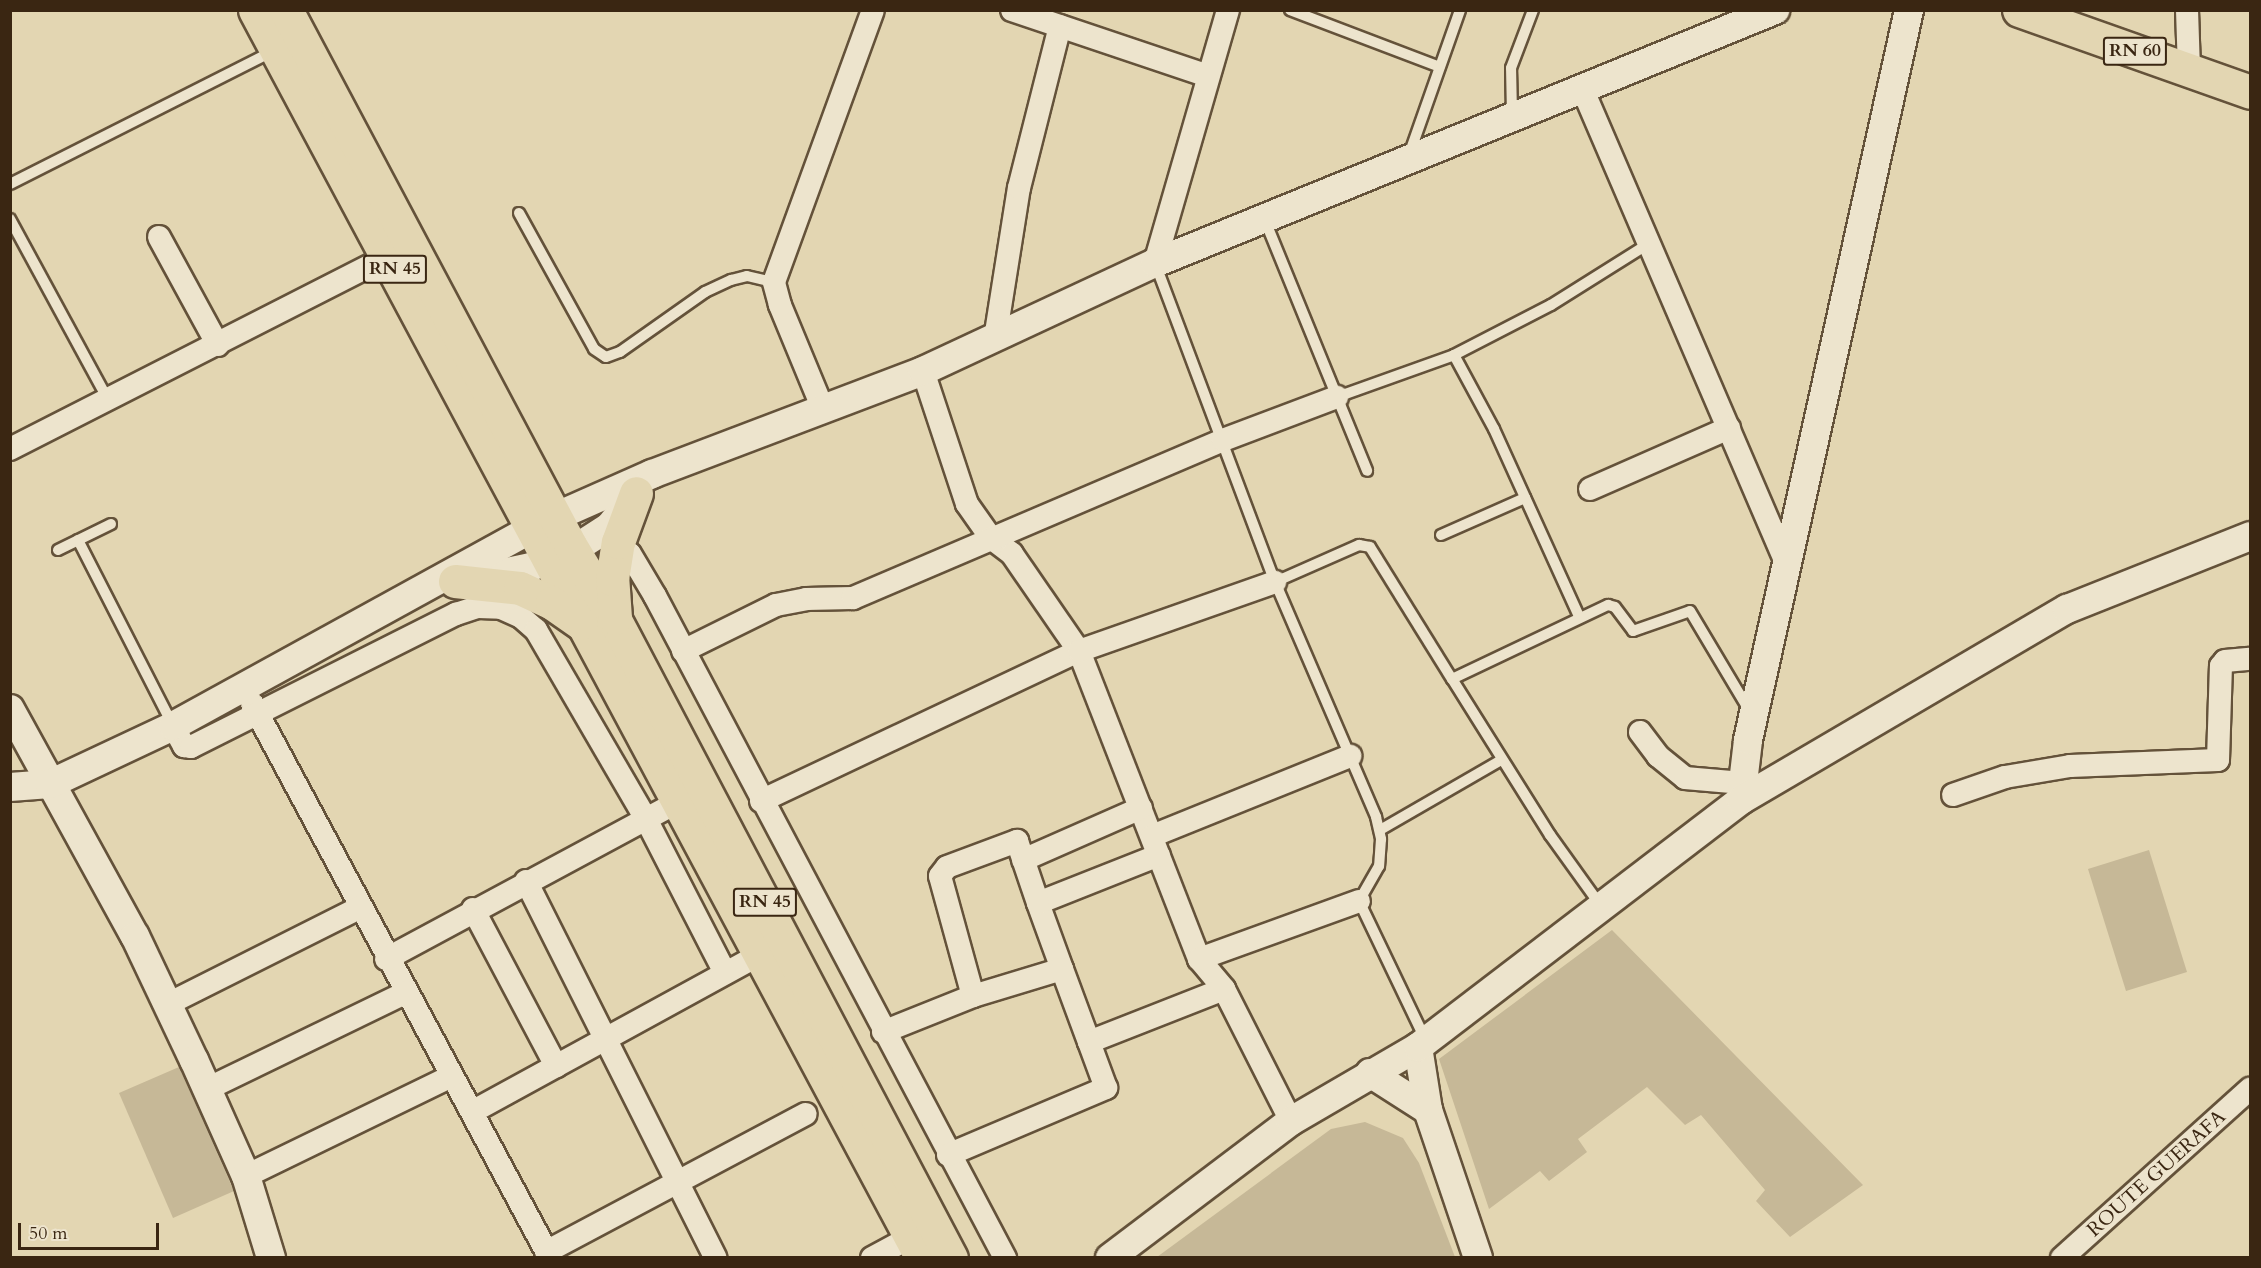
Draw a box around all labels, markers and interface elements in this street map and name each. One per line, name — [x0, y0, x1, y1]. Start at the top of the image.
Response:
road number: RN 60 — [2102, 36, 2168, 66]
road number: RN 45 — [362, 254, 428, 284]
road number: RN 45 — [732, 887, 798, 917]
street label: ROUTE GUERAFA — [2082, 1105, 2230, 1241]
scale bar — [21, 1211, 162, 1249]
text: 50 m — [29, 1221, 68, 1246]

